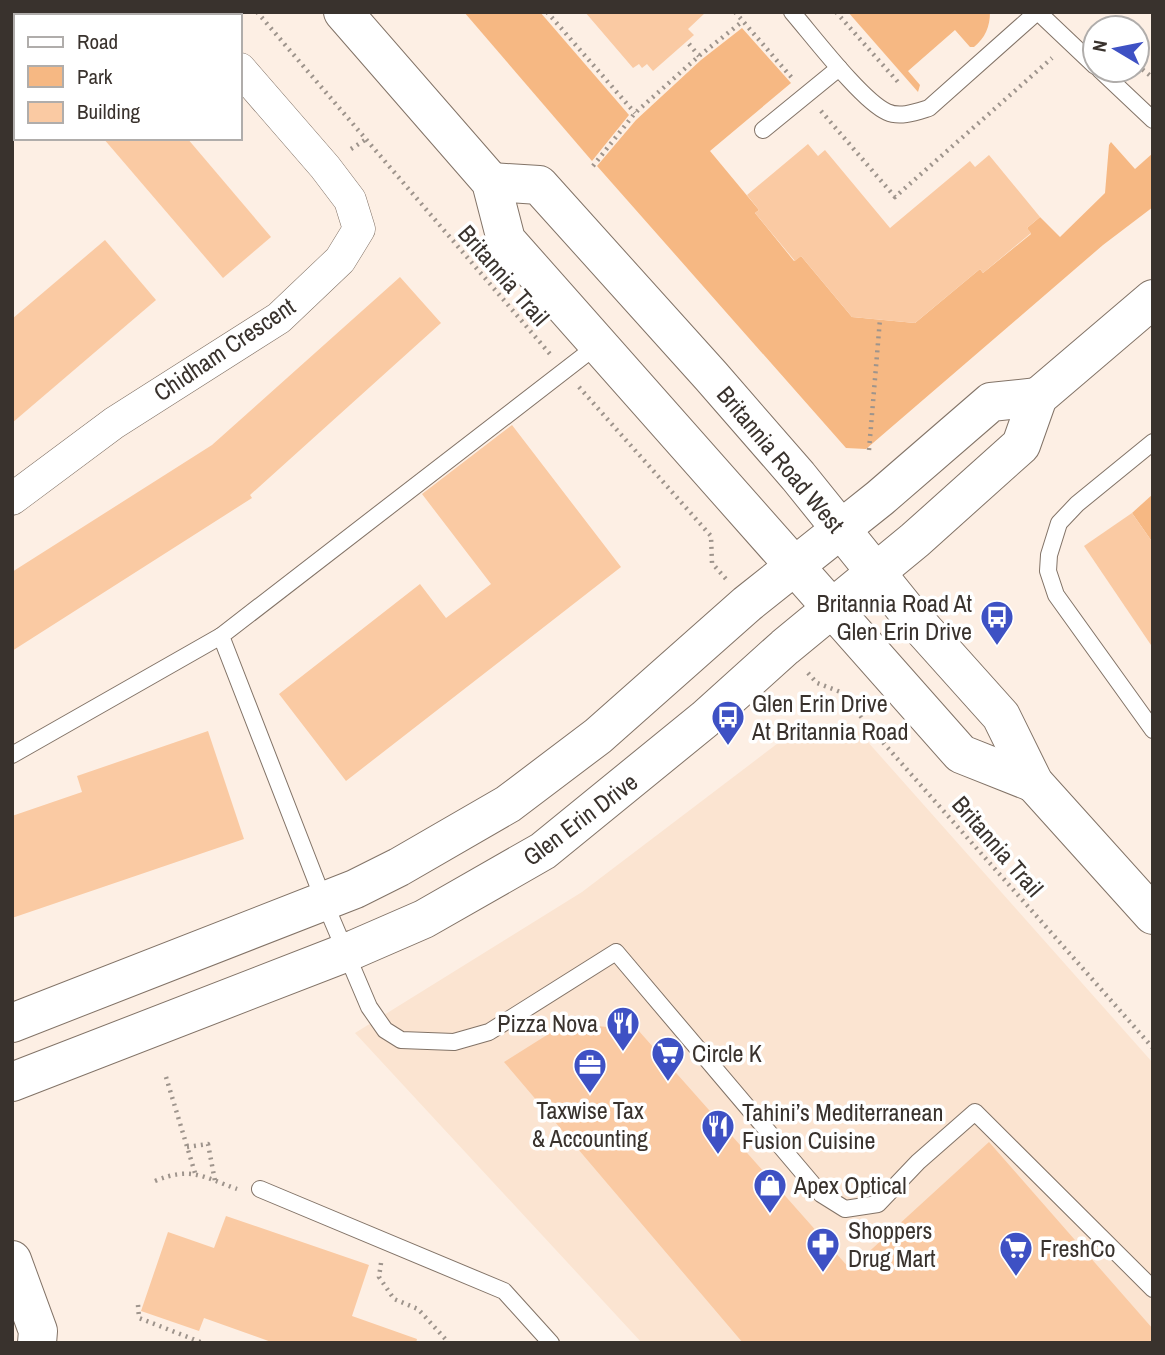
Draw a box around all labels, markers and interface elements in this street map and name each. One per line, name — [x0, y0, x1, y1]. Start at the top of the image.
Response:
legend — [14, 14, 242, 140]
north arrow — [1081, 14, 1151, 84]
text: Road — [77, 27, 118, 56]
text: N — [1085, 38, 1113, 54]
text: Park — [77, 62, 113, 91]
text: Building — [77, 97, 141, 126]
street label: Britannia Trail — [451, 218, 557, 332]
street label: Chidham Crescent — [147, 290, 301, 408]
street label: Britannia Road West — [710, 379, 852, 540]
place label: Britannia Road At Glen Erin Drive — [817, 587, 973, 647]
bus stop icon: Britannia Road At Glen Erin Drive — [978, 598, 1016, 647]
place label: Glen Erin Drive At Britannia Road — [751, 687, 908, 747]
bus stop icon: Glen Erin Drive At Britannia Road — [709, 698, 747, 747]
street label: Glen Erin Drive — [516, 765, 644, 873]
street label: Britannia Trail — [945, 789, 1051, 903]
restaurant icon: Pizza Nova — [604, 1004, 642, 1053]
place label: Pizza Nova — [497, 1007, 598, 1039]
supermarket icon: Circle K — [649, 1034, 687, 1083]
place label: Circle K — [692, 1037, 762, 1069]
office icon: Taxwise Tax & Accounting — [571, 1046, 609, 1095]
place label: Taxwise Tax & Accounting — [532, 1094, 648, 1154]
place label: Tahini’s Mediterranean Fusion Cuisine — [742, 1096, 943, 1156]
restaurant icon: Tahini’s Mediterranean Fusion Cuisine — [699, 1107, 737, 1156]
shop icon: Apex Optical — [751, 1166, 789, 1215]
place label: Apex Optical — [793, 1169, 907, 1201]
place label: Shoppers Drug Mart — [848, 1214, 936, 1274]
pharmacy icon: Shoppers Drug Mart — [804, 1225, 842, 1274]
supermarket icon: FreshCo — [997, 1229, 1035, 1278]
place label: FreshCo — [1040, 1232, 1115, 1264]

